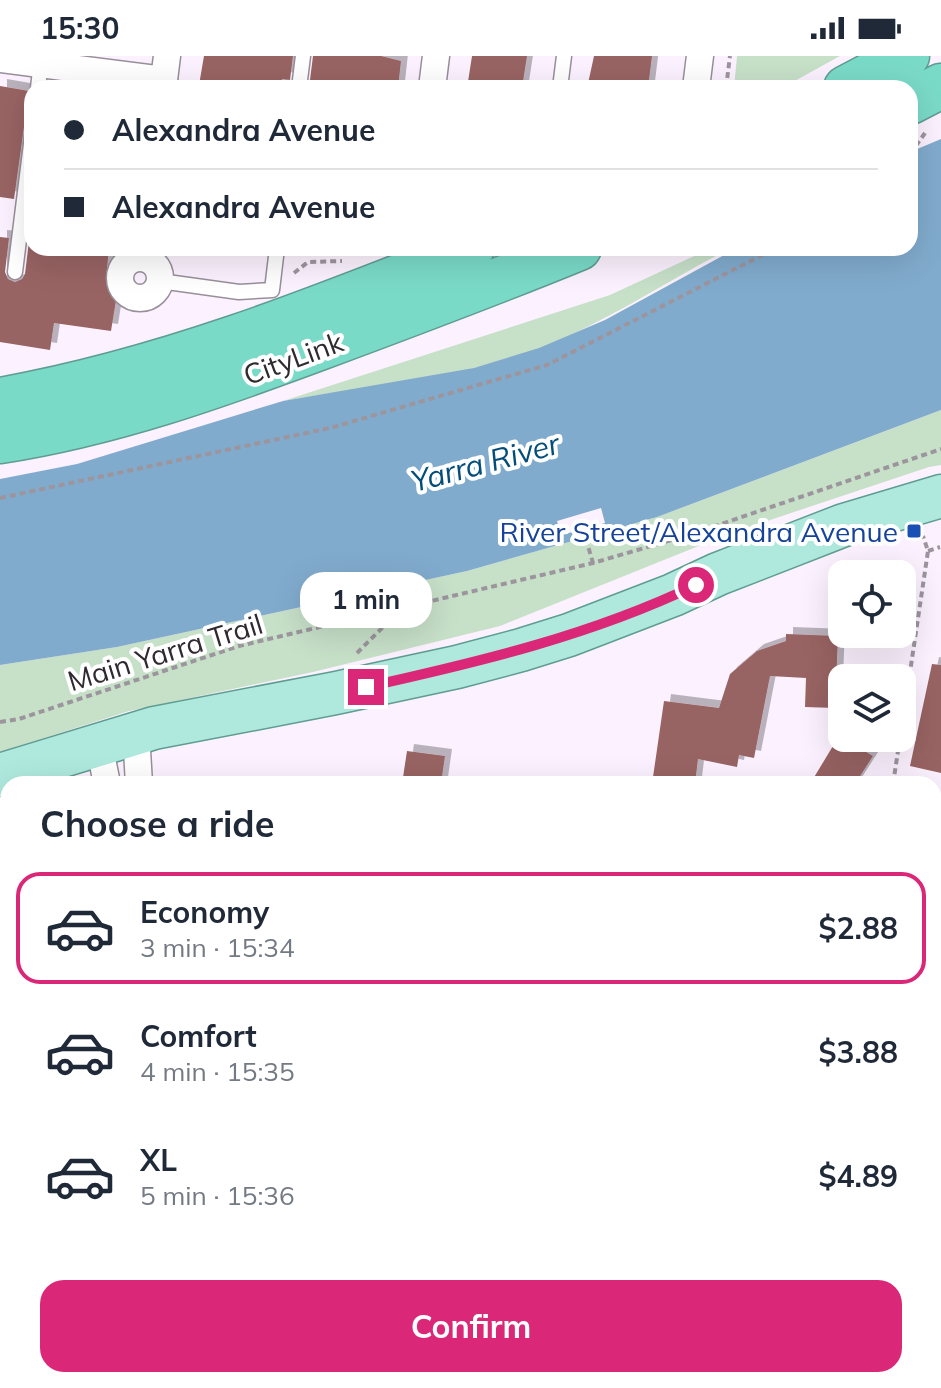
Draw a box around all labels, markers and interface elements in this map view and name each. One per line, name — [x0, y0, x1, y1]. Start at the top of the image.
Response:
text: 15:30 — [40, 9, 119, 47]
text: Alexandra Avenue — [112, 111, 375, 149]
text: Alexandra Avenue — [112, 188, 375, 226]
street label: CityLink — [238, 324, 348, 392]
water label: Yarra River — [407, 424, 564, 500]
place label: River Street/Alexandra Avenue — [499, 514, 898, 549]
marker: River Street/Alexandra Avenue — [905, 522, 923, 540]
map controls — [828, 560, 916, 752]
button: locate — [828, 560, 916, 648]
route start — [678, 567, 714, 603]
callout: 1 min — [300, 571, 432, 627]
text: 1 min — [332, 583, 400, 616]
street label: Main Yarra Trail — [63, 606, 267, 698]
button: layers — [828, 664, 916, 752]
route end — [348, 669, 384, 705]
text: Choose a ride — [40, 801, 274, 846]
icon: car — [44, 892, 116, 964]
text: Economy — [140, 893, 269, 931]
text: $2.88 — [819, 909, 898, 947]
text: 3 min · 15:34 — [140, 931, 295, 964]
icon: car — [44, 1016, 116, 1088]
text: Comfort — [140, 1017, 257, 1055]
text: $3.88 — [819, 1033, 898, 1071]
text: 4 min · 15:35 — [140, 1055, 295, 1088]
icon: car — [44, 1140, 116, 1212]
text: XL — [140, 1141, 177, 1179]
text: $4.89 — [819, 1157, 898, 1195]
text: 5 min · 15:36 — [140, 1179, 295, 1212]
button: Confirm — [40, 1280, 902, 1372]

